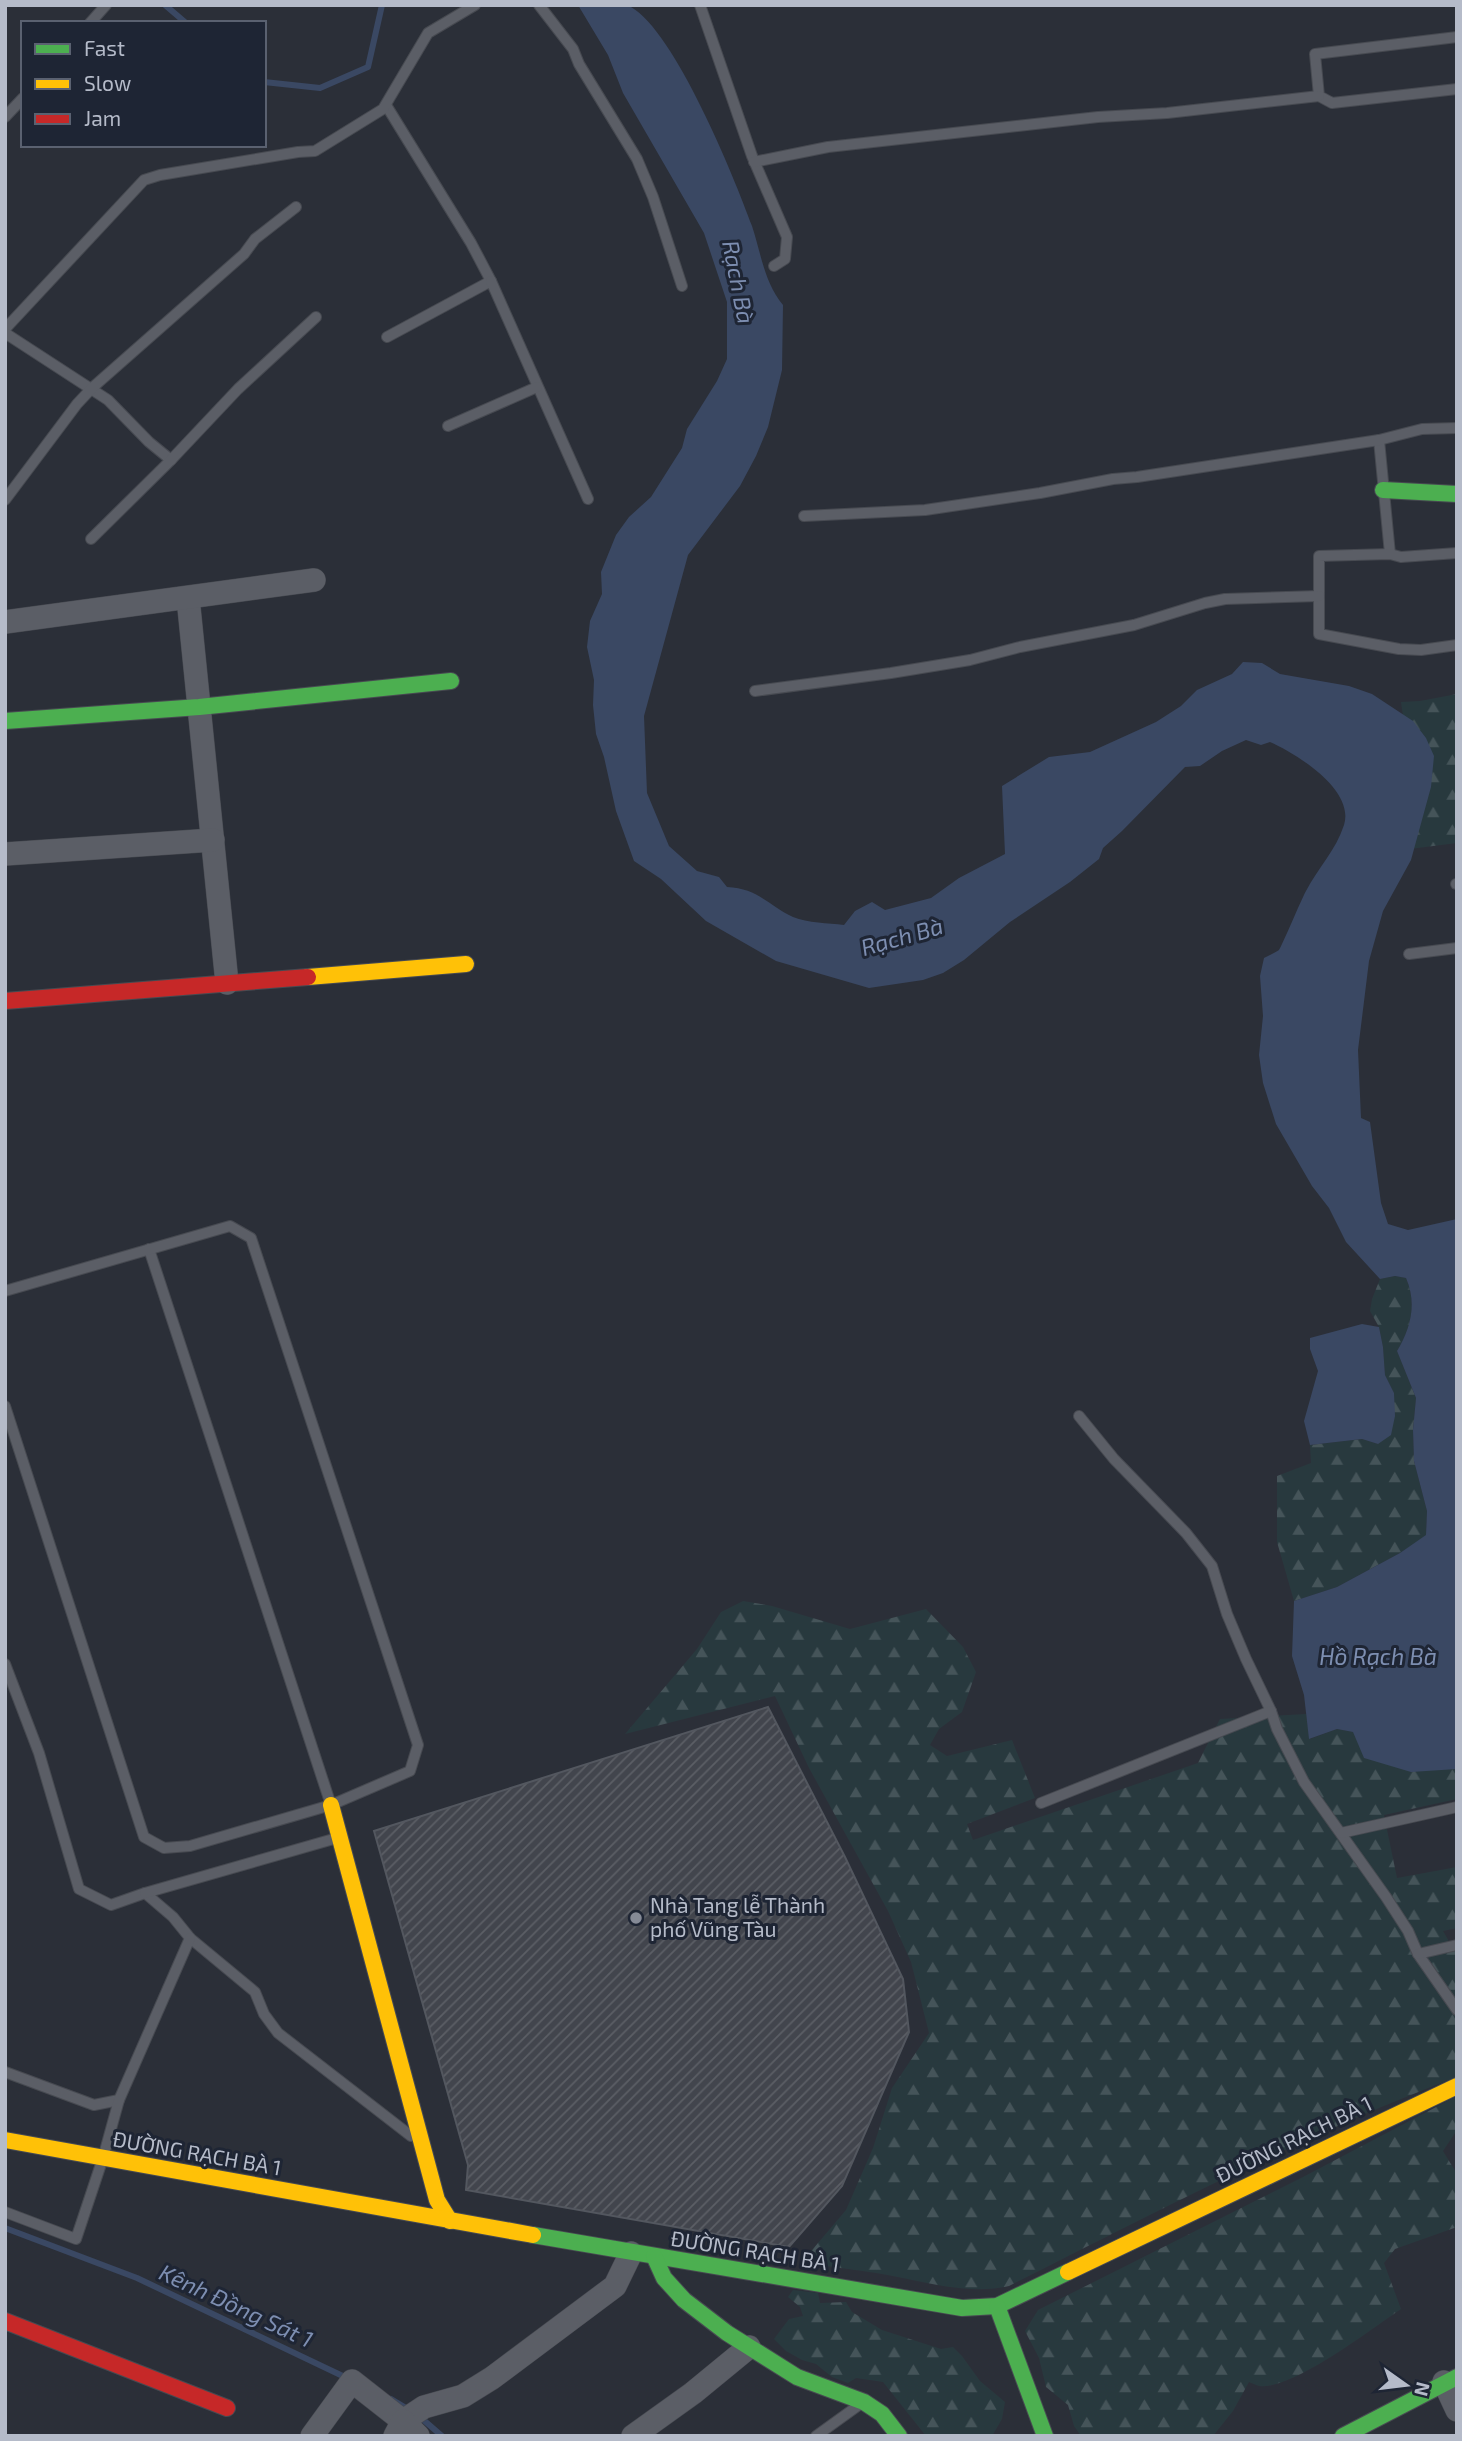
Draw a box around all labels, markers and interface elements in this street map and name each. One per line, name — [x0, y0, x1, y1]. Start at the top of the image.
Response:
legend — [21, 21, 266, 147]
text: Fast — [84, 35, 125, 60]
text: Slow — [84, 70, 131, 95]
text: Jam — [84, 105, 121, 130]
water label: Rạch Bà — [717, 238, 761, 326]
water label: Rạch Bà — [857, 911, 946, 961]
water label: Hồ Rạch Bà — [1319, 1642, 1437, 1670]
place label: Nhà Tang lễ Thành phố Vũng Tàu — [650, 1892, 825, 1941]
marker: Nhà Tang lễ Thành phố Vũng Tàu — [628, 1910, 644, 1926]
street label: ĐƯỜNG RẠCH BÀ 1 — [1211, 2090, 1375, 2187]
street label: ĐƯỜNG RẠCH BÀ 1 — [111, 2125, 283, 2180]
street label: ĐƯỜNG RẠCH BÀ 1 — [669, 2225, 841, 2276]
water label: Kênh Đồng Sát 1 — [155, 2257, 318, 2353]
north arrow — [1371, 2350, 1441, 2420]
text: N — [1410, 2380, 1436, 2399]

